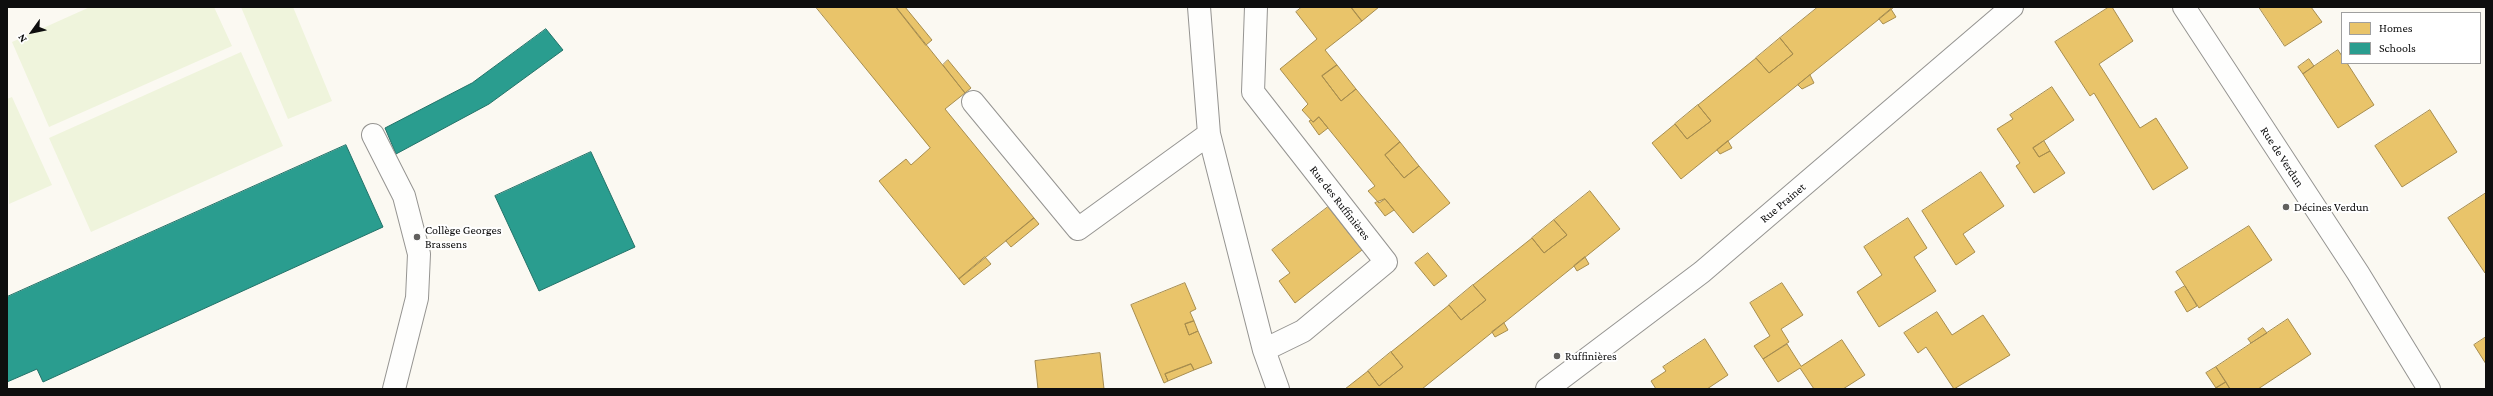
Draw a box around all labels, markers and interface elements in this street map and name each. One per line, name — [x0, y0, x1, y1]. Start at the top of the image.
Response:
north arrow — [12, 12, 52, 52]
legend — [2341, 12, 2481, 64]
text: Homes — [2379, 21, 2412, 35]
text: N — [15, 32, 29, 45]
text: Schools — [2379, 41, 2416, 55]
street label: Rue de Verdun — [2257, 124, 2307, 190]
street label: Rue des Ruffinières — [1306, 163, 1374, 243]
street label: Rue Prainet — [1757, 180, 1809, 226]
place label: Décines Verdun — [2294, 200, 2369, 214]
marker: Décines Verdun — [2281, 202, 2291, 212]
place label: Collège Georges Brassens — [425, 223, 501, 251]
marker: Collège Georges Brassens — [412, 232, 422, 242]
place label: Ruffinières — [1565, 349, 1617, 363]
marker: Ruffinières — [1552, 351, 1562, 361]

